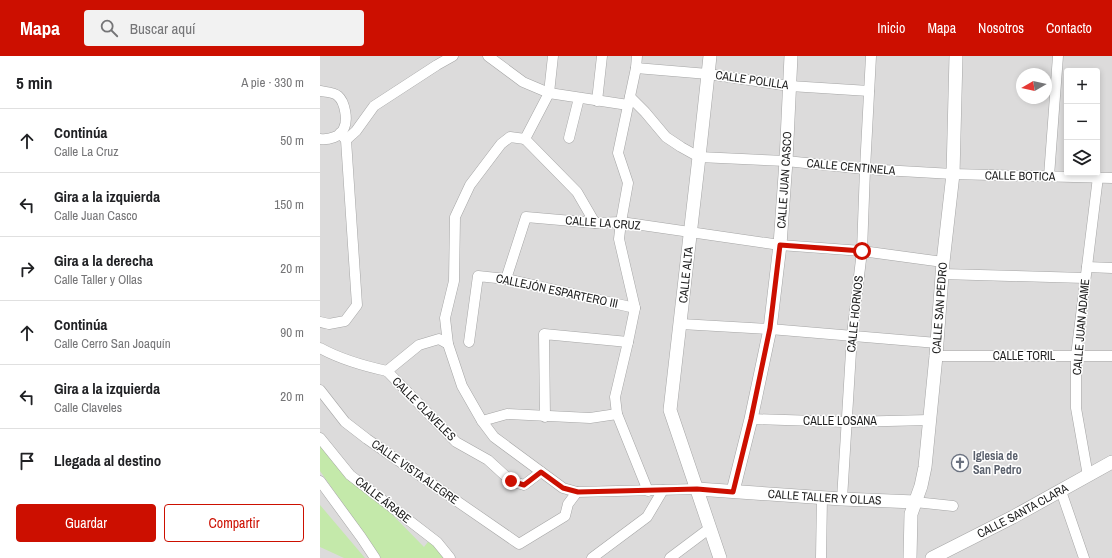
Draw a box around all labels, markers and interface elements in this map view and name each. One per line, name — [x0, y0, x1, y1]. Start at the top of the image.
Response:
search box — [84, 10, 364, 46]
text: Mapa — [20, 15, 60, 41]
icon: search — [98, 17, 120, 39]
text: Buscar aquí — [130, 18, 195, 39]
text: Inicio — [877, 19, 905, 37]
text: Mapa — [927, 19, 956, 37]
text: Nosotros — [978, 19, 1024, 37]
text: Contacto — [1046, 19, 1092, 37]
street label: CALLE POLILLA — [714, 67, 790, 93]
north arrow — [1016, 68, 1052, 104]
map controls — [1064, 68, 1100, 176]
button: + — [1064, 68, 1100, 104]
text: 5 min — [16, 71, 52, 94]
text: A pie · 330 m — [241, 74, 304, 91]
button: − — [1064, 104, 1100, 140]
text: Continúa — [54, 122, 107, 143]
icon: ahead — [16, 130, 38, 152]
street label: CALLE JUAN CASCO — [773, 131, 795, 229]
text: 50 m — [280, 132, 304, 149]
button: layers — [1064, 140, 1100, 176]
text: Calle La Cruz — [54, 143, 119, 160]
street label: CALLE CENTINELA — [806, 155, 897, 179]
street label: CALLE BOTICA — [985, 167, 1056, 185]
text: Gira a la izquierda — [54, 186, 160, 207]
icon: left — [16, 194, 38, 216]
text: 150 m — [274, 196, 304, 213]
text: Calle Juan Casco — [54, 207, 138, 224]
street label: CALLE LA CRUZ — [565, 212, 641, 234]
route start — [853, 242, 871, 260]
street label: CALLE ALTA — [675, 246, 697, 304]
text: Gira a la derecha — [54, 250, 153, 271]
icon: right — [16, 258, 38, 280]
text: 20 m — [280, 260, 304, 277]
street label: CALLE SAN PEDRO — [928, 261, 951, 354]
street label: CALLEJÓN ESPARTERO III — [495, 270, 619, 312]
text: Calle Taller y Ollas — [54, 271, 142, 288]
street label: CALLE HORNOS — [843, 274, 867, 353]
street label: CALLE JUAN ADAME — [1069, 278, 1093, 376]
text: Continúa — [54, 314, 107, 335]
icon: ahead — [16, 322, 38, 344]
text: 90 m — [280, 324, 304, 341]
text: Calle Cerro San Joaquín — [54, 335, 171, 352]
street label: CALLE TORIL — [993, 348, 1056, 364]
street label: CALLE CLAVELES — [389, 374, 460, 445]
text: Gira a la izquierda — [54, 378, 160, 399]
icon: left — [16, 386, 38, 408]
text: 20 m — [280, 388, 304, 405]
text: Calle Claveles — [54, 399, 122, 416]
street label: CALLE LOSANA — [803, 413, 877, 429]
street label: CALLE VISTA ALEGRE — [368, 436, 462, 508]
place label: Iglesia de San Pedro — [973, 448, 1022, 478]
icon: arrive — [16, 450, 38, 472]
text: Llegada al destino — [54, 450, 161, 471]
church icon: Iglesia de San Pedro — [950, 453, 970, 473]
route end — [502, 472, 520, 490]
street label: CALLE ÁRABE — [352, 473, 414, 527]
street label: CALLE SANTA CLARA — [974, 480, 1071, 542]
street label: CALLE TALLER Y OLLAS — [767, 486, 882, 509]
button: Guardar — [16, 504, 156, 542]
button: Compartir — [164, 504, 304, 542]

